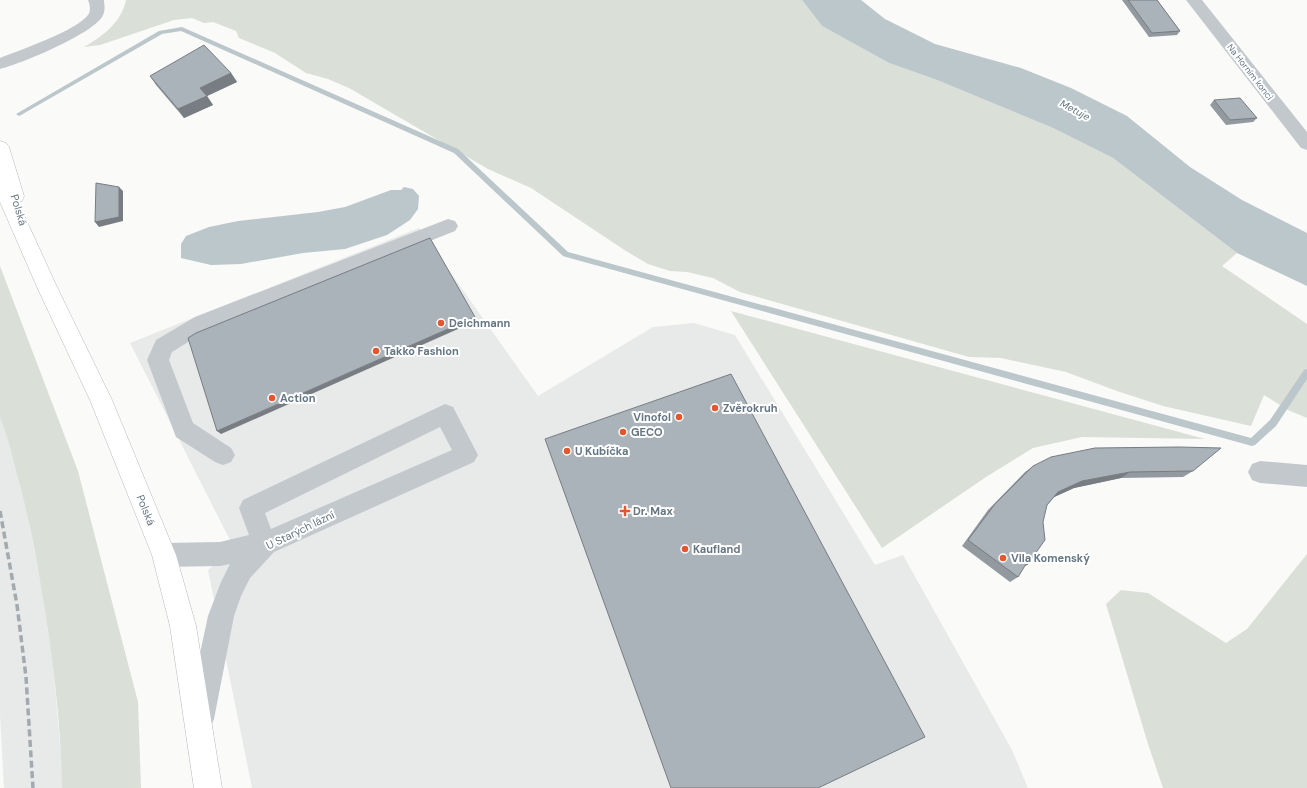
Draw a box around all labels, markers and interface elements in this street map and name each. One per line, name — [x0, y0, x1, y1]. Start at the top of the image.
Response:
street label: Na Horním konci — [1224, 42, 1276, 102]
water label: Metuje — [1058, 97, 1092, 123]
street label: Polská — [8, 193, 30, 227]
place label: Deichmann — [449, 316, 510, 330]
marker: Deichmann — [436, 318, 446, 328]
place label: Takko Fashion — [384, 344, 459, 358]
marker: Takko Fashion — [371, 346, 381, 356]
place label: Action — [280, 391, 316, 405]
marker: Action — [267, 393, 277, 403]
place label: Zvěrokruh — [723, 401, 778, 415]
marker: Zvěrokruh — [710, 403, 720, 413]
place label: Vinofol — [633, 410, 671, 424]
marker: Vinofol — [674, 412, 684, 422]
place label: GECO — [631, 425, 663, 439]
marker: GECO — [618, 427, 628, 437]
place label: U Kubíčka — [575, 444, 628, 458]
marker: U Kubíčka — [562, 446, 572, 456]
street label: Polská — [134, 493, 158, 527]
place label: Dr. Max — [633, 504, 673, 518]
marker: Dr. Max — [620, 506, 630, 516]
street label: U Starých lázní — [264, 507, 337, 553]
place label: Kaufland — [693, 542, 740, 556]
marker: Kaufland — [680, 544, 690, 554]
place label: Vila Komenský — [1011, 551, 1090, 565]
marker: Vila Komenský — [998, 553, 1008, 563]

